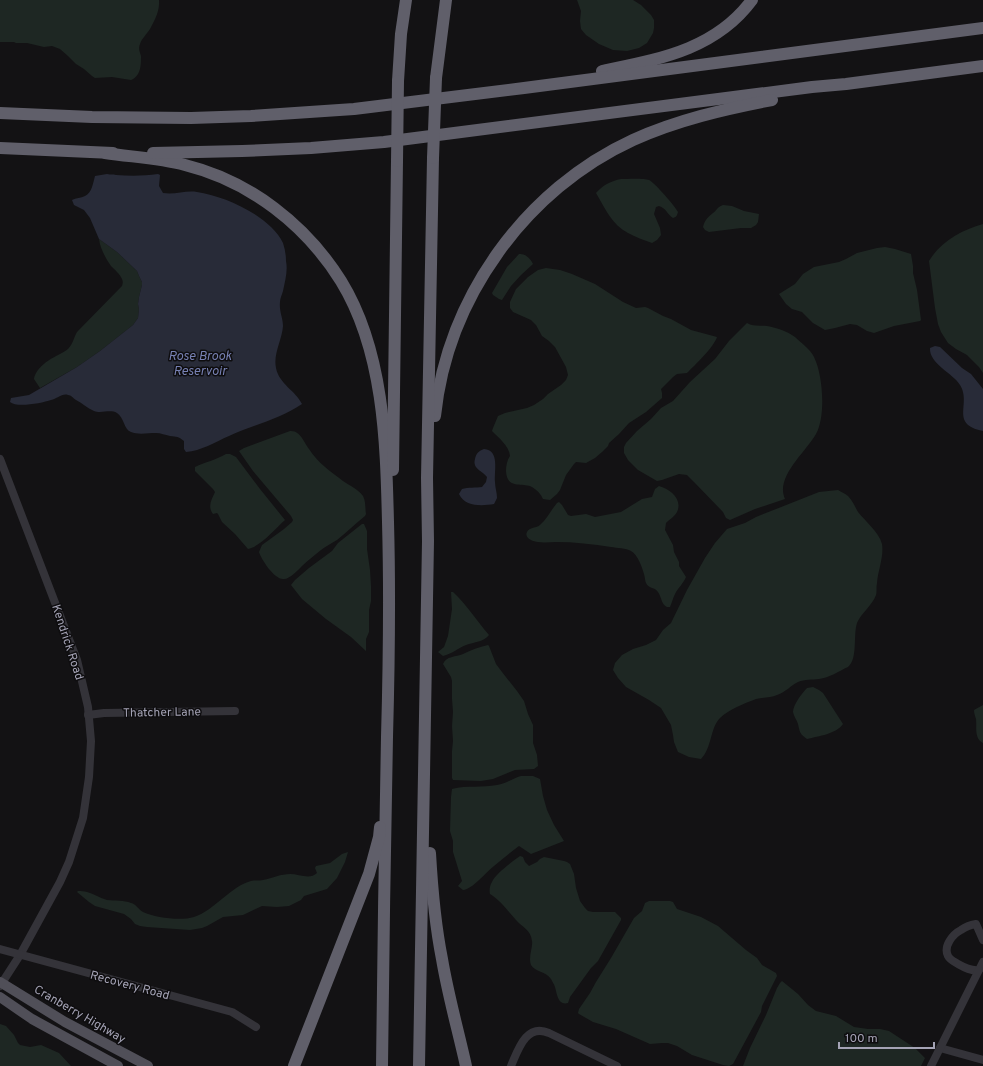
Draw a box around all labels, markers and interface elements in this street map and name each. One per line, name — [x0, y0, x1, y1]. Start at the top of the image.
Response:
water label: Rose Brook Reservoir — [168, 349, 232, 380]
street label: Kendrick Road — [47, 603, 87, 682]
street label: Thatcher Lane — [123, 704, 201, 722]
street label: Recovery Road — [88, 968, 171, 1004]
street label: Cranberry Highway — [31, 982, 128, 1048]
scale bar — [839, 1024, 934, 1050]
text: 100 m — [845, 1031, 878, 1047]

